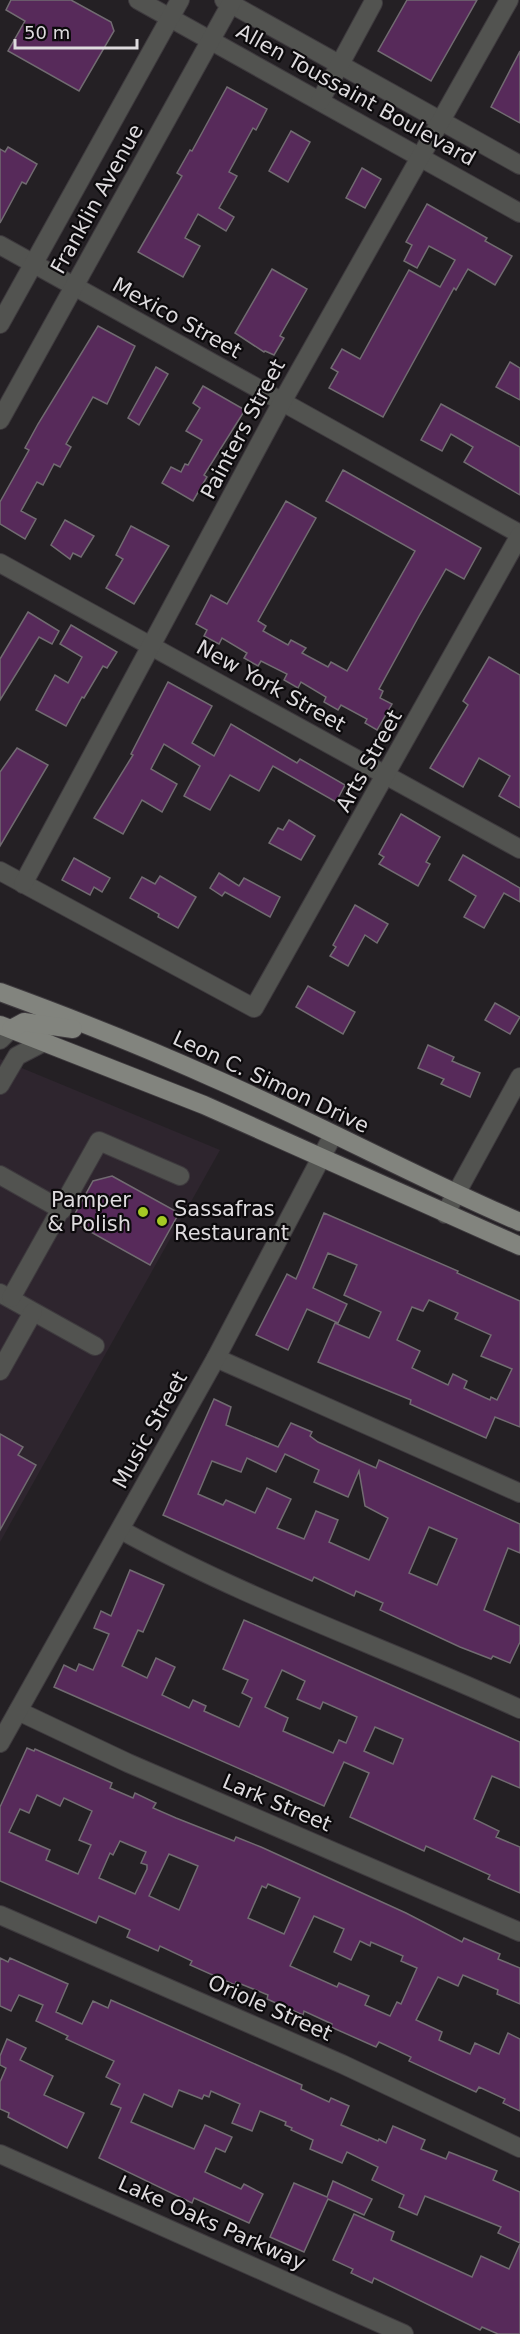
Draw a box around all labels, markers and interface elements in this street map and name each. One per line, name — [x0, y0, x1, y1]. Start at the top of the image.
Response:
scale bar — [15, 12, 136, 50]
street label: Allen Toussaint Boulevard — [232, 19, 480, 171]
text: 50 m — [24, 22, 70, 43]
street label: Franklin Avenue — [46, 120, 148, 278]
street label: Mexico Street — [108, 273, 246, 363]
street label: Painters Street — [196, 355, 290, 503]
street label: New York Street — [192, 635, 350, 737]
street label: Arts Street — [331, 706, 407, 816]
street label: Leon C. Simon Drive — [169, 1026, 373, 1138]
place label: Pamper & Polish — [47, 1188, 131, 1236]
place label: Sassafras Restaurant — [174, 1197, 289, 1245]
marker: Pamper & Polish — [136, 1205, 150, 1219]
marker: Sassafras Restaurant — [155, 1214, 169, 1228]
street label: Music Street — [108, 1367, 192, 1493]
street label: Lark Street — [219, 1769, 335, 1837]
street label: Oriole Street — [204, 1970, 336, 2046]
street label: Lake Oaks Parkway — [115, 2171, 309, 2275]

